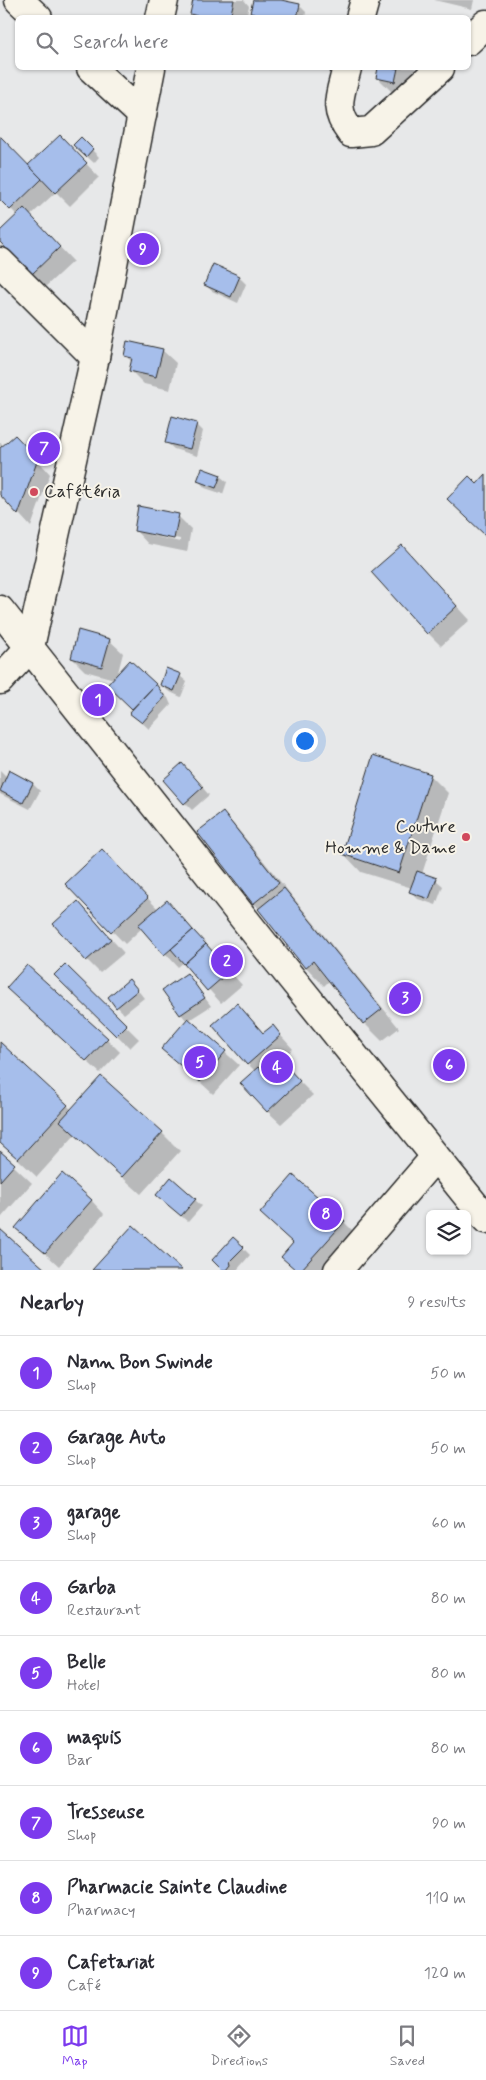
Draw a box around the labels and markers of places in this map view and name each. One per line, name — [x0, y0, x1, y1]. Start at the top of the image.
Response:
pin: 9 — [127, 230, 159, 268]
pin: 7 — [28, 429, 60, 467]
place label: Cafétéria — [44, 480, 120, 504]
marker: Cafétéria — [28, 486, 40, 498]
pin: 1 — [82, 681, 114, 719]
place label: Couture Homme & Dame — [325, 815, 456, 860]
marker: Couture Homme & Dame — [460, 831, 472, 843]
pin: 2 — [211, 942, 243, 980]
pin: 3 — [389, 979, 421, 1017]
pin: 5 — [184, 1043, 216, 1081]
pin: 6 — [433, 1046, 465, 1084]
pin: 4 — [261, 1048, 293, 1086]
pin: 8 — [310, 1195, 342, 1233]

